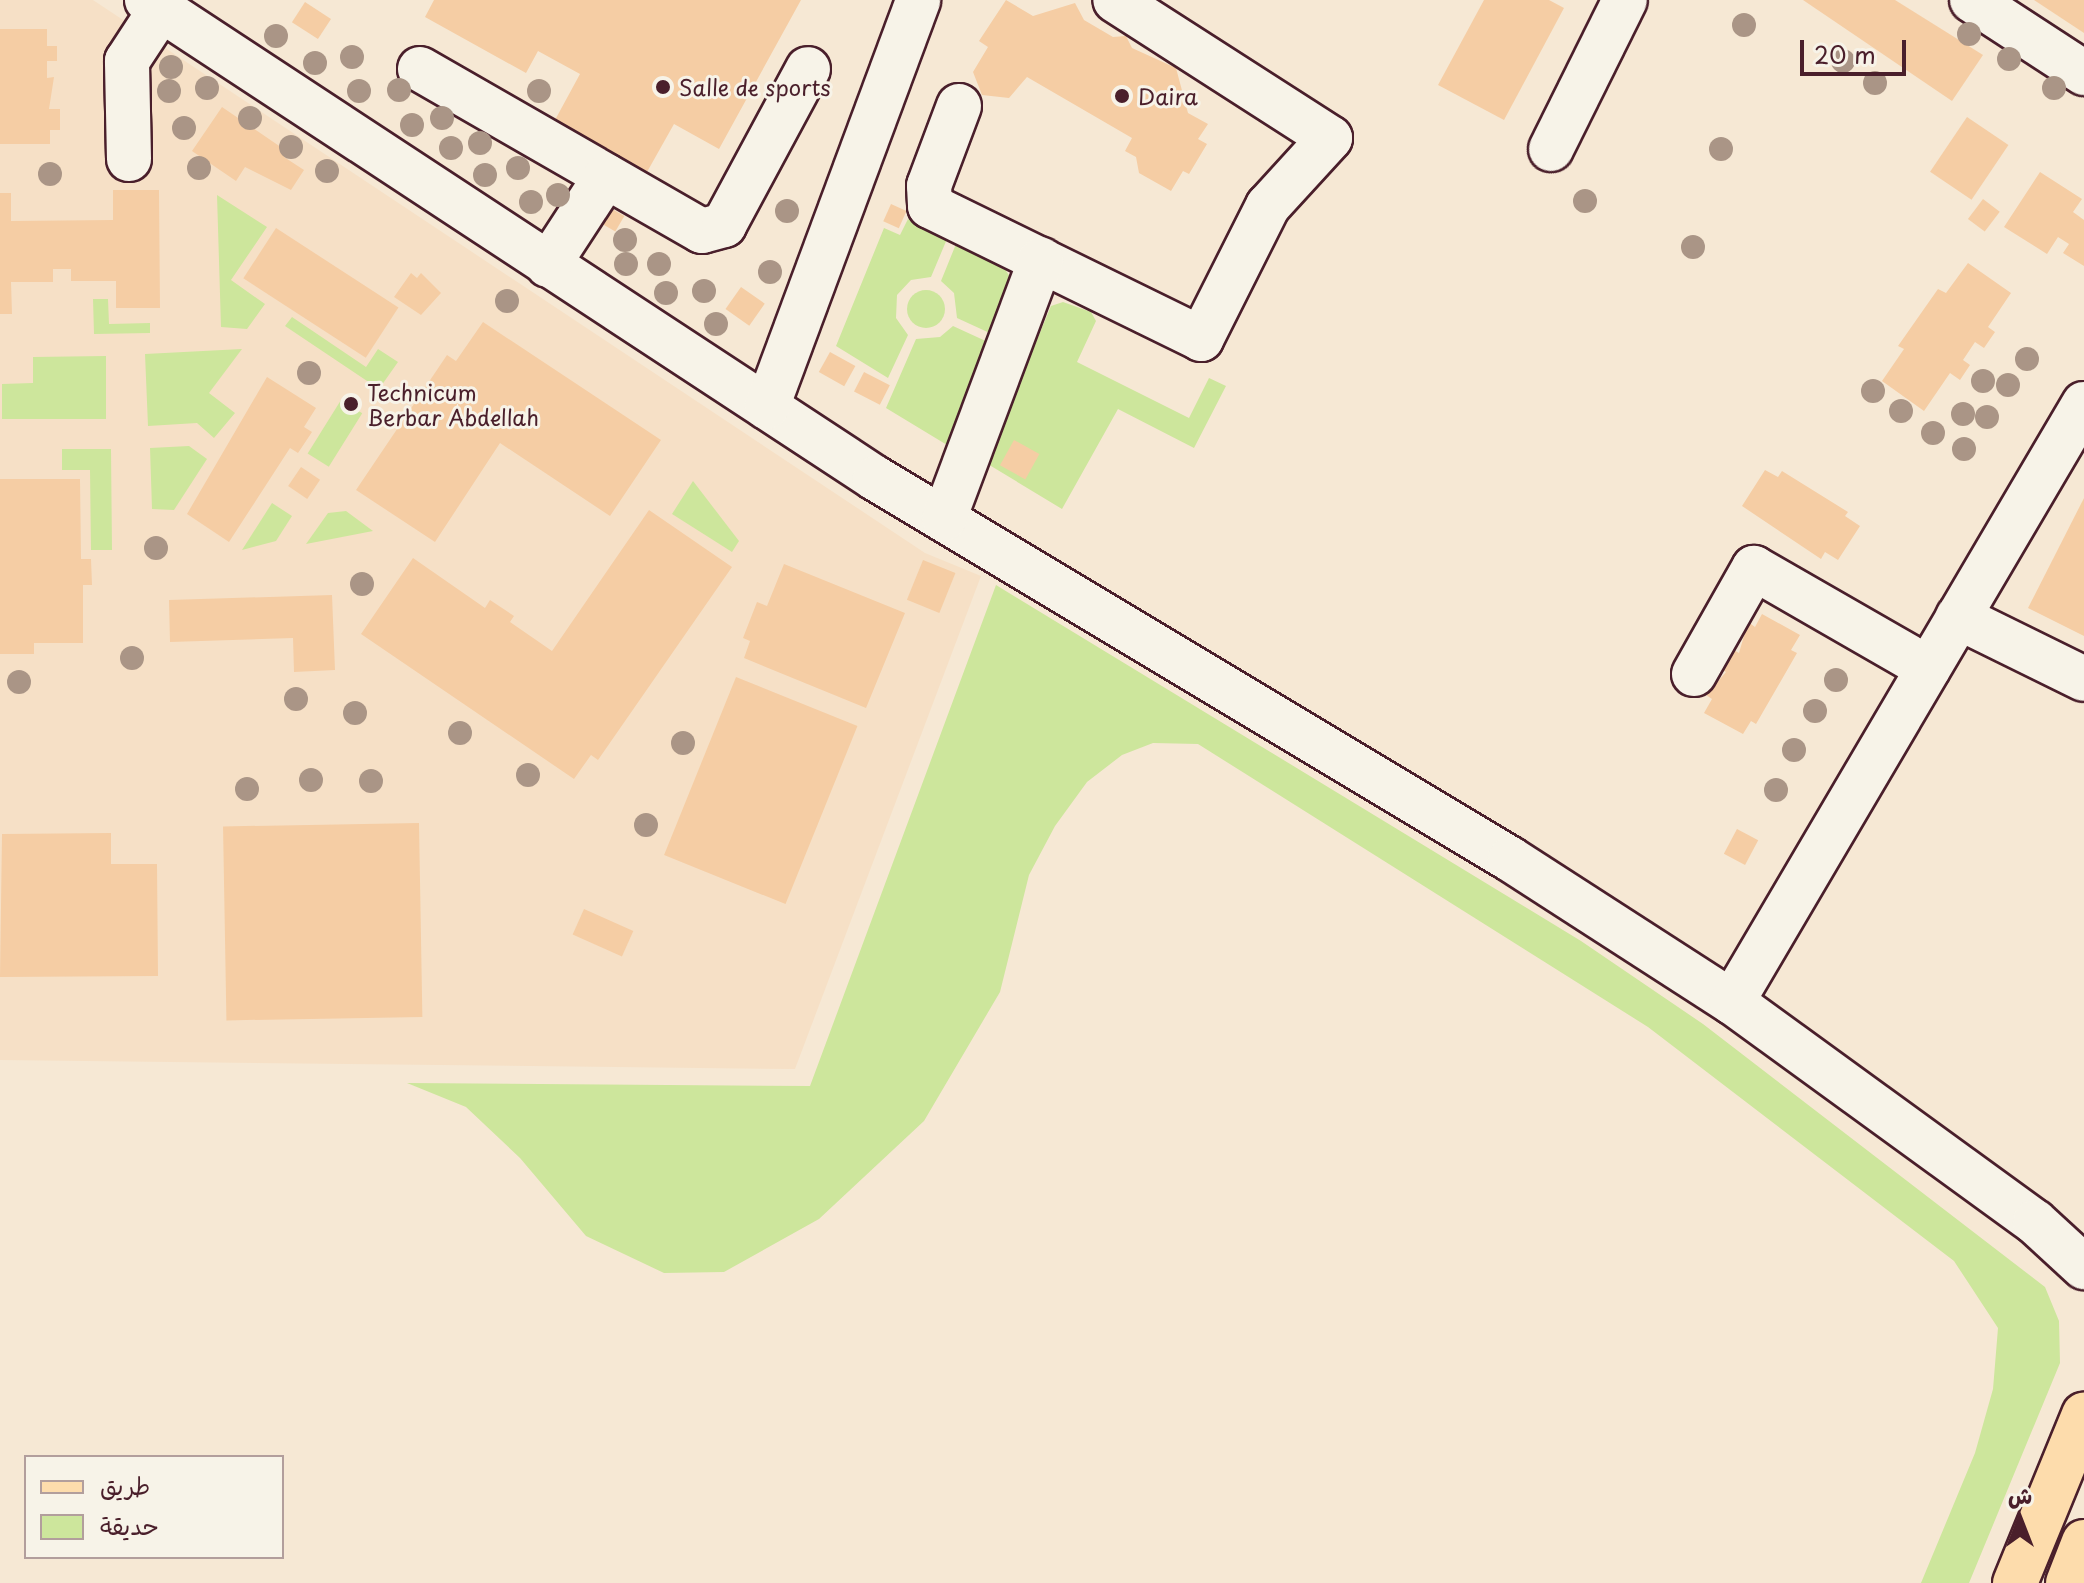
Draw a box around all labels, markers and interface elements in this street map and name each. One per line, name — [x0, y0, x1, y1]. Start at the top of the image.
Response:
scale bar — [1804, 24, 1910, 74]
text: 20 m — [1814, 36, 1876, 72]
place label: Salle de sports — [679, 74, 833, 100]
marker: Salle de sports — [654, 78, 672, 96]
place label: Daira — [1138, 83, 1198, 109]
marker: Daira — [1113, 87, 1131, 105]
place label: Technicum Berbar Abdellah — [367, 378, 539, 430]
marker: Technicum Berbar Abdellah — [342, 395, 360, 413]
legend — [24, 1455, 284, 1559]
text: طريق — [100, 1467, 150, 1503]
text: ش — [2008, 1478, 2032, 1511]
north arrow — [1980, 1479, 2060, 1559]
text: حديقة — [100, 1507, 159, 1543]

